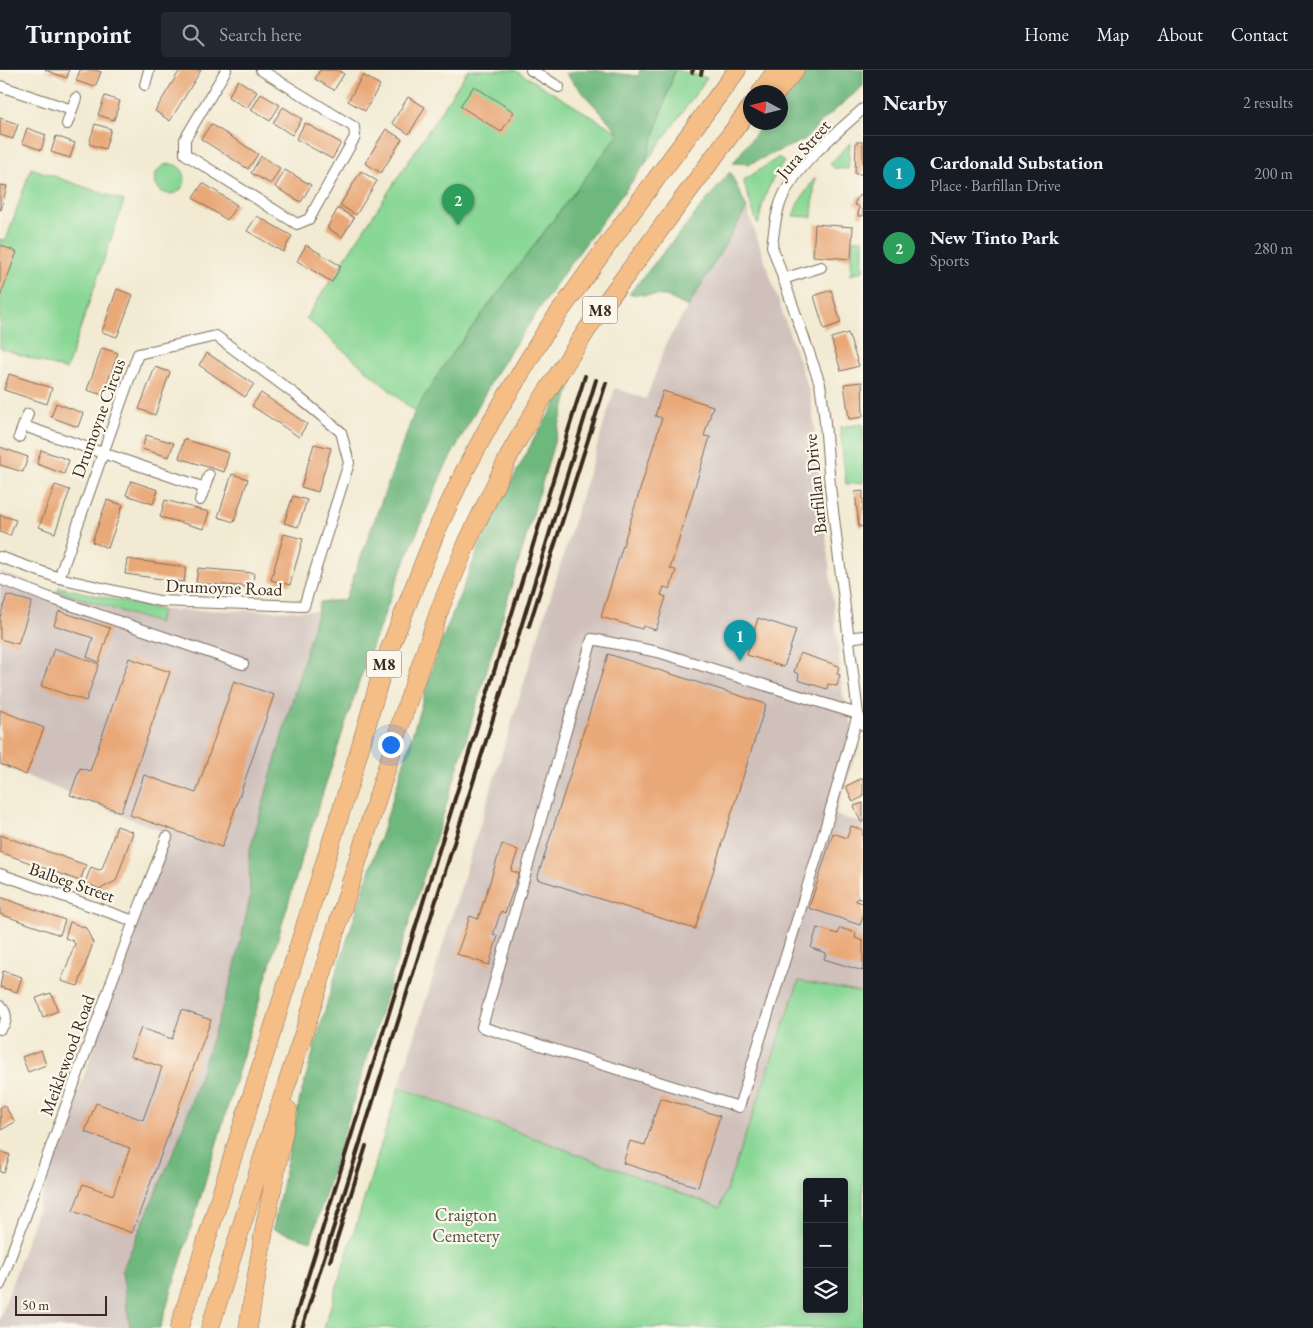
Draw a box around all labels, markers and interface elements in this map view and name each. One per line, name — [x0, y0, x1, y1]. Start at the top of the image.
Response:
search box — [161, 12, 511, 57]
text: Turnpoint — [25, 19, 131, 50]
icon: search — [179, 21, 207, 49]
text: Search here — [219, 22, 302, 47]
text: Home — [1024, 23, 1069, 46]
text: Map — [1097, 23, 1129, 46]
text: About — [1157, 23, 1203, 46]
text: Contact — [1231, 23, 1288, 46]
north arrow — [743, 85, 788, 130]
text: Nearby — [883, 89, 947, 116]
text: 2 results — [1243, 92, 1293, 113]
street label: Jura Street — [769, 114, 836, 185]
text: Cardonald Substation — [930, 150, 1104, 175]
text: 1 — [895, 163, 903, 184]
text: 200 m — [1254, 163, 1293, 184]
text: Place · Barfillan Drive — [930, 175, 1060, 196]
pin: 2 — [442, 184, 474, 225]
text: New Tinto Park — [930, 225, 1059, 250]
text: 2 — [895, 238, 903, 259]
text: 280 m — [1254, 238, 1293, 259]
text: Sports — [930, 250, 969, 271]
road number: M8 — [582, 296, 618, 324]
street label: Drumoyne Circus — [66, 355, 130, 481]
street label: Barfillan Drive — [798, 433, 832, 535]
street label: Drumoyne Road — [165, 573, 284, 601]
pin: 1 — [724, 620, 756, 661]
road number: M8 — [366, 650, 402, 678]
your location — [378, 732, 404, 758]
street label: Balbeg Street — [26, 857, 118, 908]
street label: Meiklewood Road — [34, 990, 100, 1119]
map controls — [803, 1178, 848, 1313]
button: + — [803, 1178, 848, 1223]
park label: Craigton Cemetery — [432, 1203, 500, 1247]
button: − — [803, 1223, 848, 1268]
button: layers — [803, 1268, 848, 1313]
scale bar — [15, 1293, 108, 1316]
text: 50 m — [22, 1296, 49, 1314]

